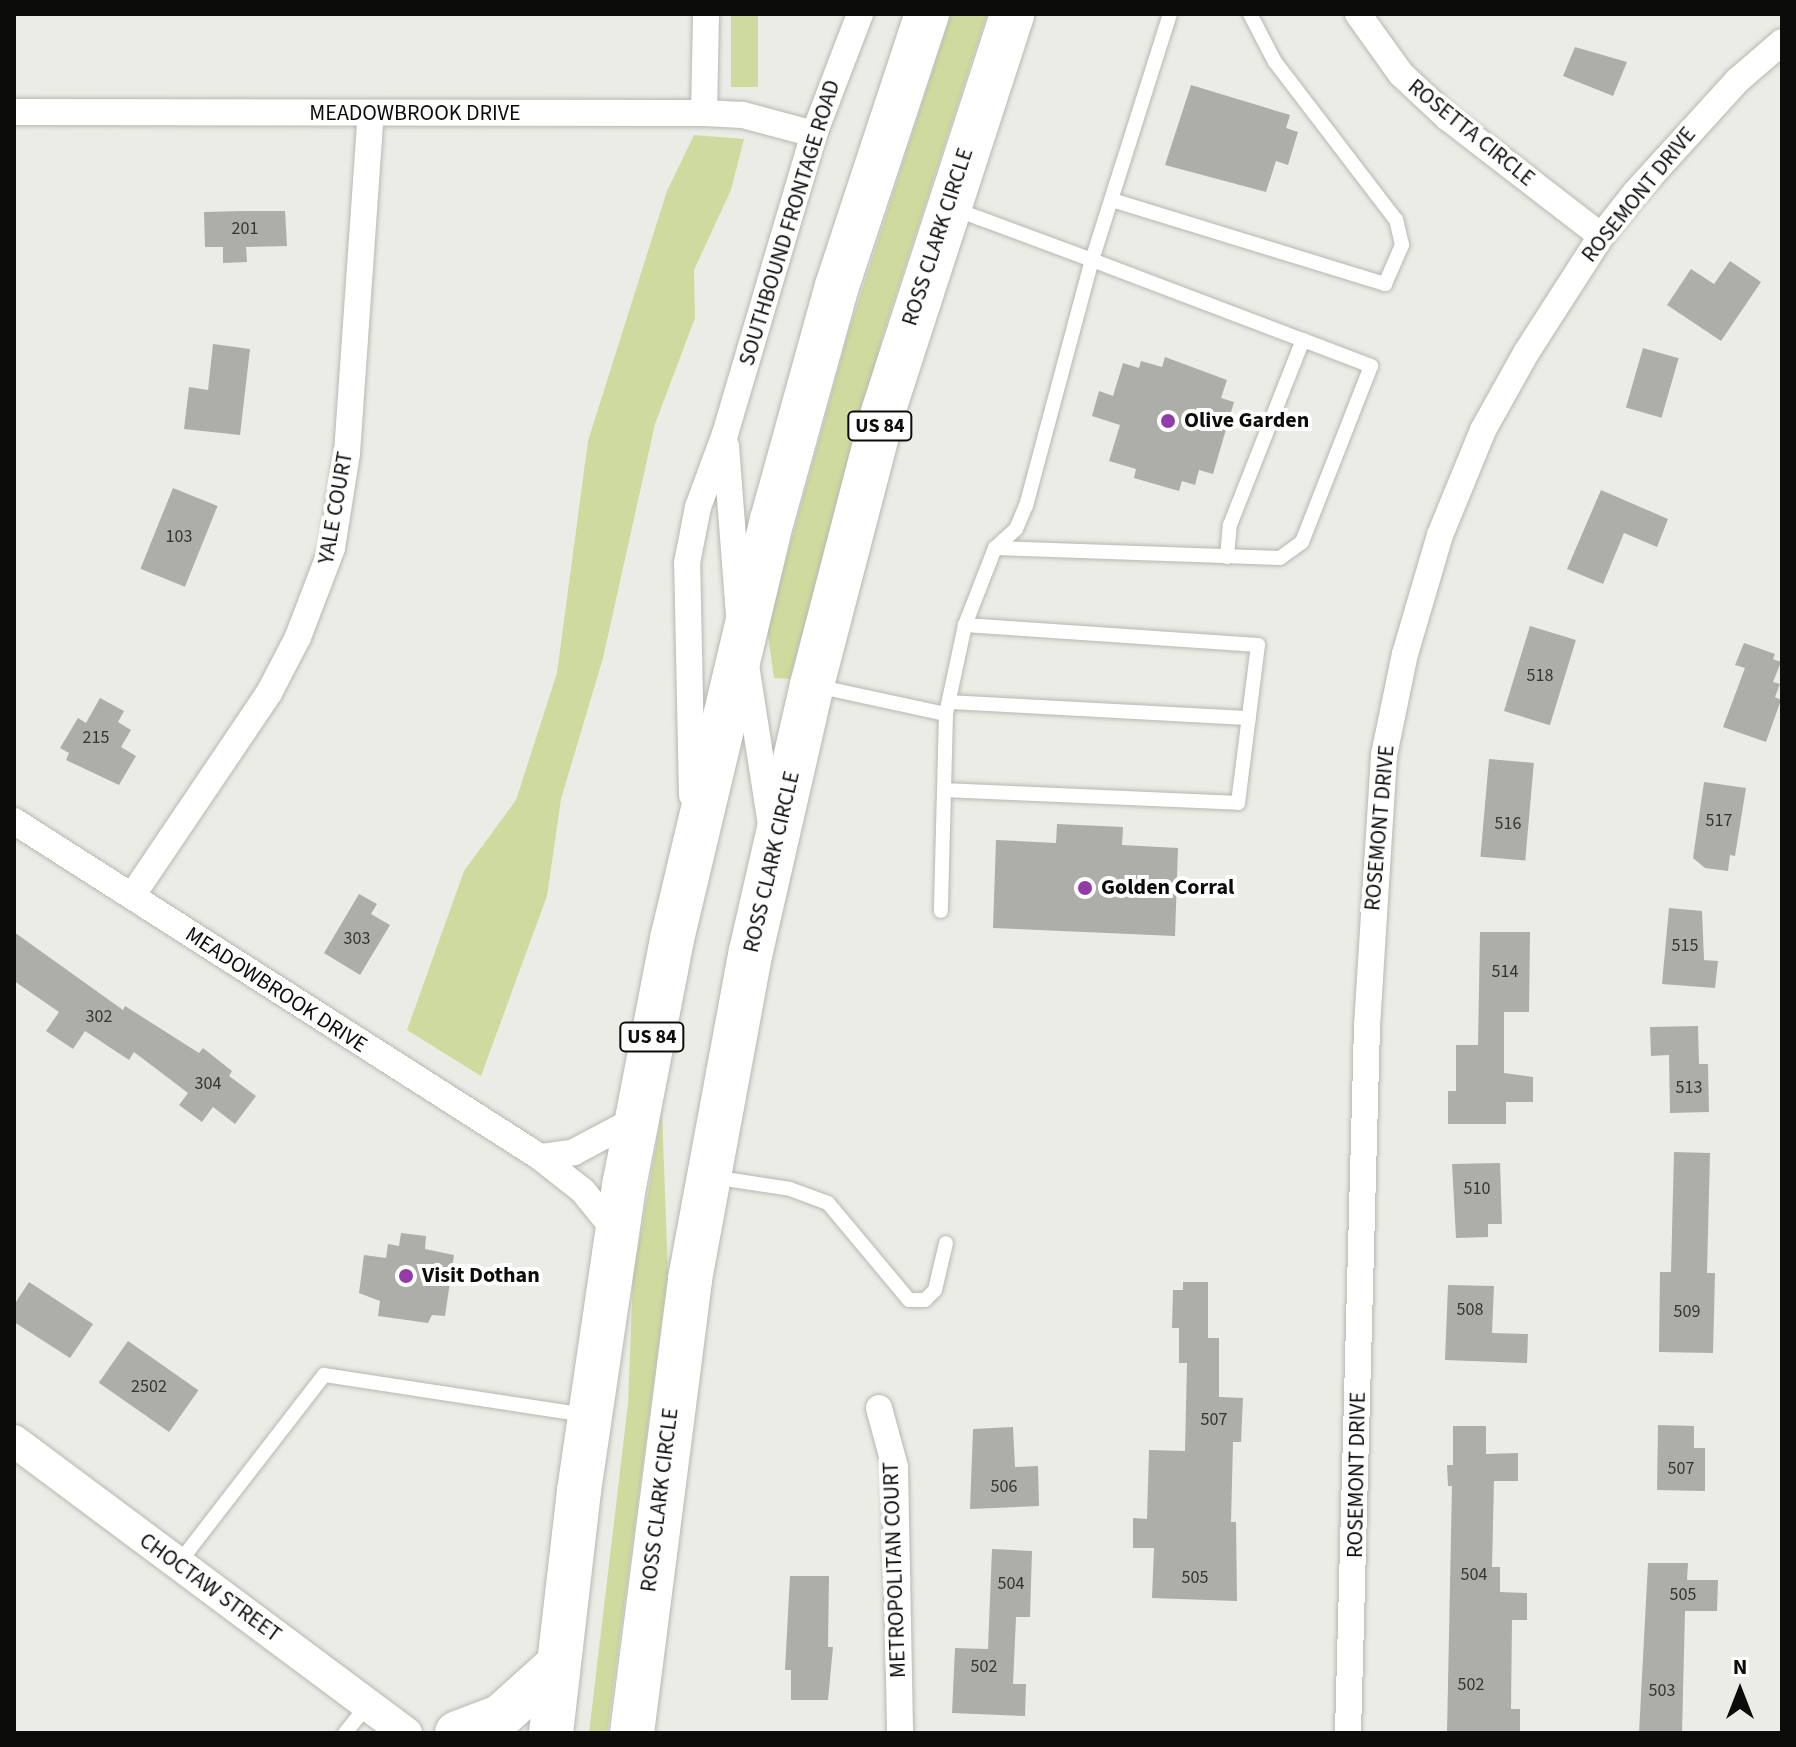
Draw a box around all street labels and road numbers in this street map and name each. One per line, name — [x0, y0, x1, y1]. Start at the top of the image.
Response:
street label: ROSETTA CIRCLE — [1402, 74, 1540, 192]
street label: SOUTHBOUND FRONTAGE ROAD — [734, 77, 846, 369]
street label: MEADOWBROOK DRIVE — [309, 101, 521, 127]
street label: ROSEMONT DRIVE — [1576, 122, 1702, 268]
street label: ROSS CLARK CIRCLE — [897, 145, 979, 329]
road number: US 84 — [846, 410, 914, 442]
street label: YALE COURT — [313, 450, 359, 566]
street label: ROSEMONT DRIVE — [1360, 744, 1400, 912]
street label: ROSS CLARK CIRCLE — [738, 769, 806, 955]
street label: MEADOWBROOK DRIVE — [180, 921, 372, 1059]
road number: US 84 — [618, 1021, 686, 1053]
street label: ROSEMONT DRIVE — [1342, 1392, 1372, 1558]
street label: ROSS CLARK CIRCLE — [636, 1406, 684, 1594]
street label: METROPOLITAN COURT — [878, 1461, 912, 1679]
street label: CHOCTAW STREET — [134, 1528, 286, 1648]

